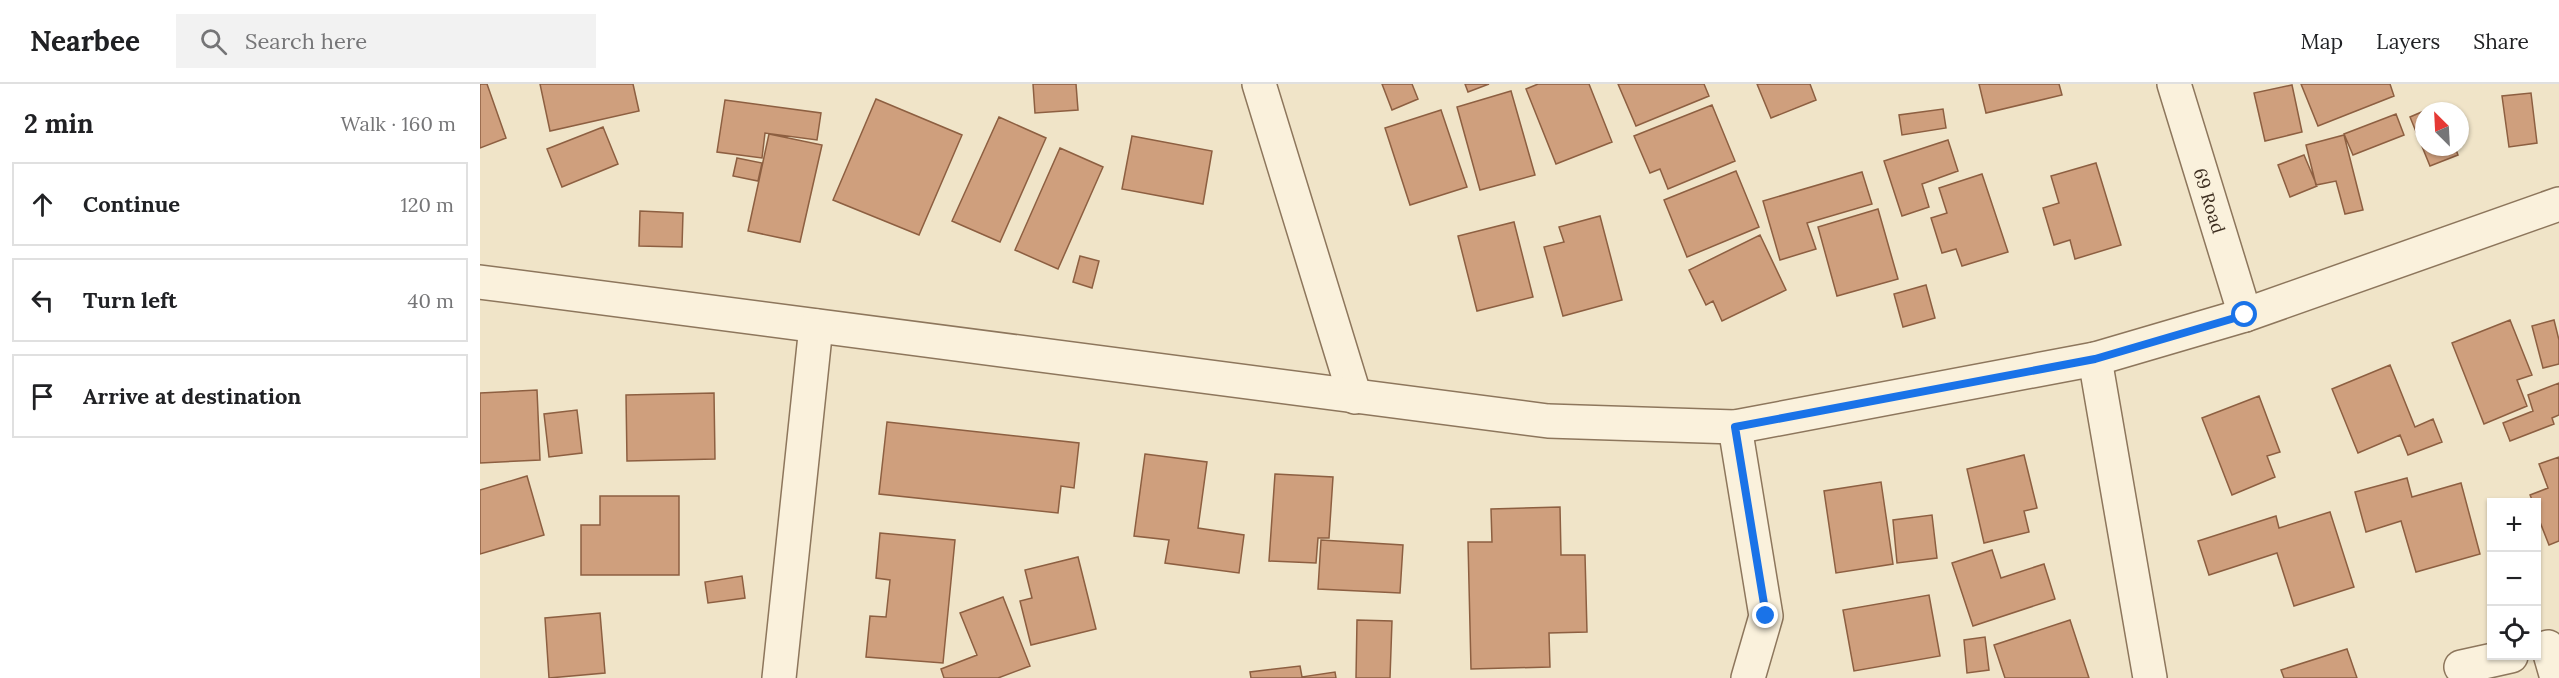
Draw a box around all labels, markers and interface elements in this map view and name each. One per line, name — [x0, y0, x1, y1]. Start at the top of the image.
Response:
search box — [176, 14, 596, 68]
text: Nearbee — [30, 23, 140, 59]
icon: search — [197, 25, 230, 58]
text: Search here — [245, 27, 367, 55]
text: Map — [2300, 28, 2343, 55]
text: Layers — [2376, 28, 2440, 55]
text: Share — [2473, 28, 2529, 55]
north arrow — [2415, 102, 2469, 156]
text: 2 min — [24, 107, 94, 140]
text: Walk · 160 m — [340, 111, 456, 136]
street label: 69 Road — [2189, 165, 2231, 236]
icon: ahead — [26, 188, 59, 221]
text: Continue — [83, 190, 180, 218]
text: 120 m — [400, 192, 454, 217]
icon: left — [26, 284, 59, 317]
text: Turn left — [83, 286, 177, 314]
text: 40 m — [408, 288, 454, 313]
route start — [2231, 301, 2257, 327]
icon: arrive — [26, 380, 59, 413]
text: Arrive at destination — [83, 382, 301, 410]
map controls — [2487, 498, 2541, 660]
button: + — [2487, 498, 2541, 552]
button: − — [2487, 552, 2541, 606]
route end — [1752, 602, 1778, 628]
button: locate — [2487, 606, 2541, 660]

